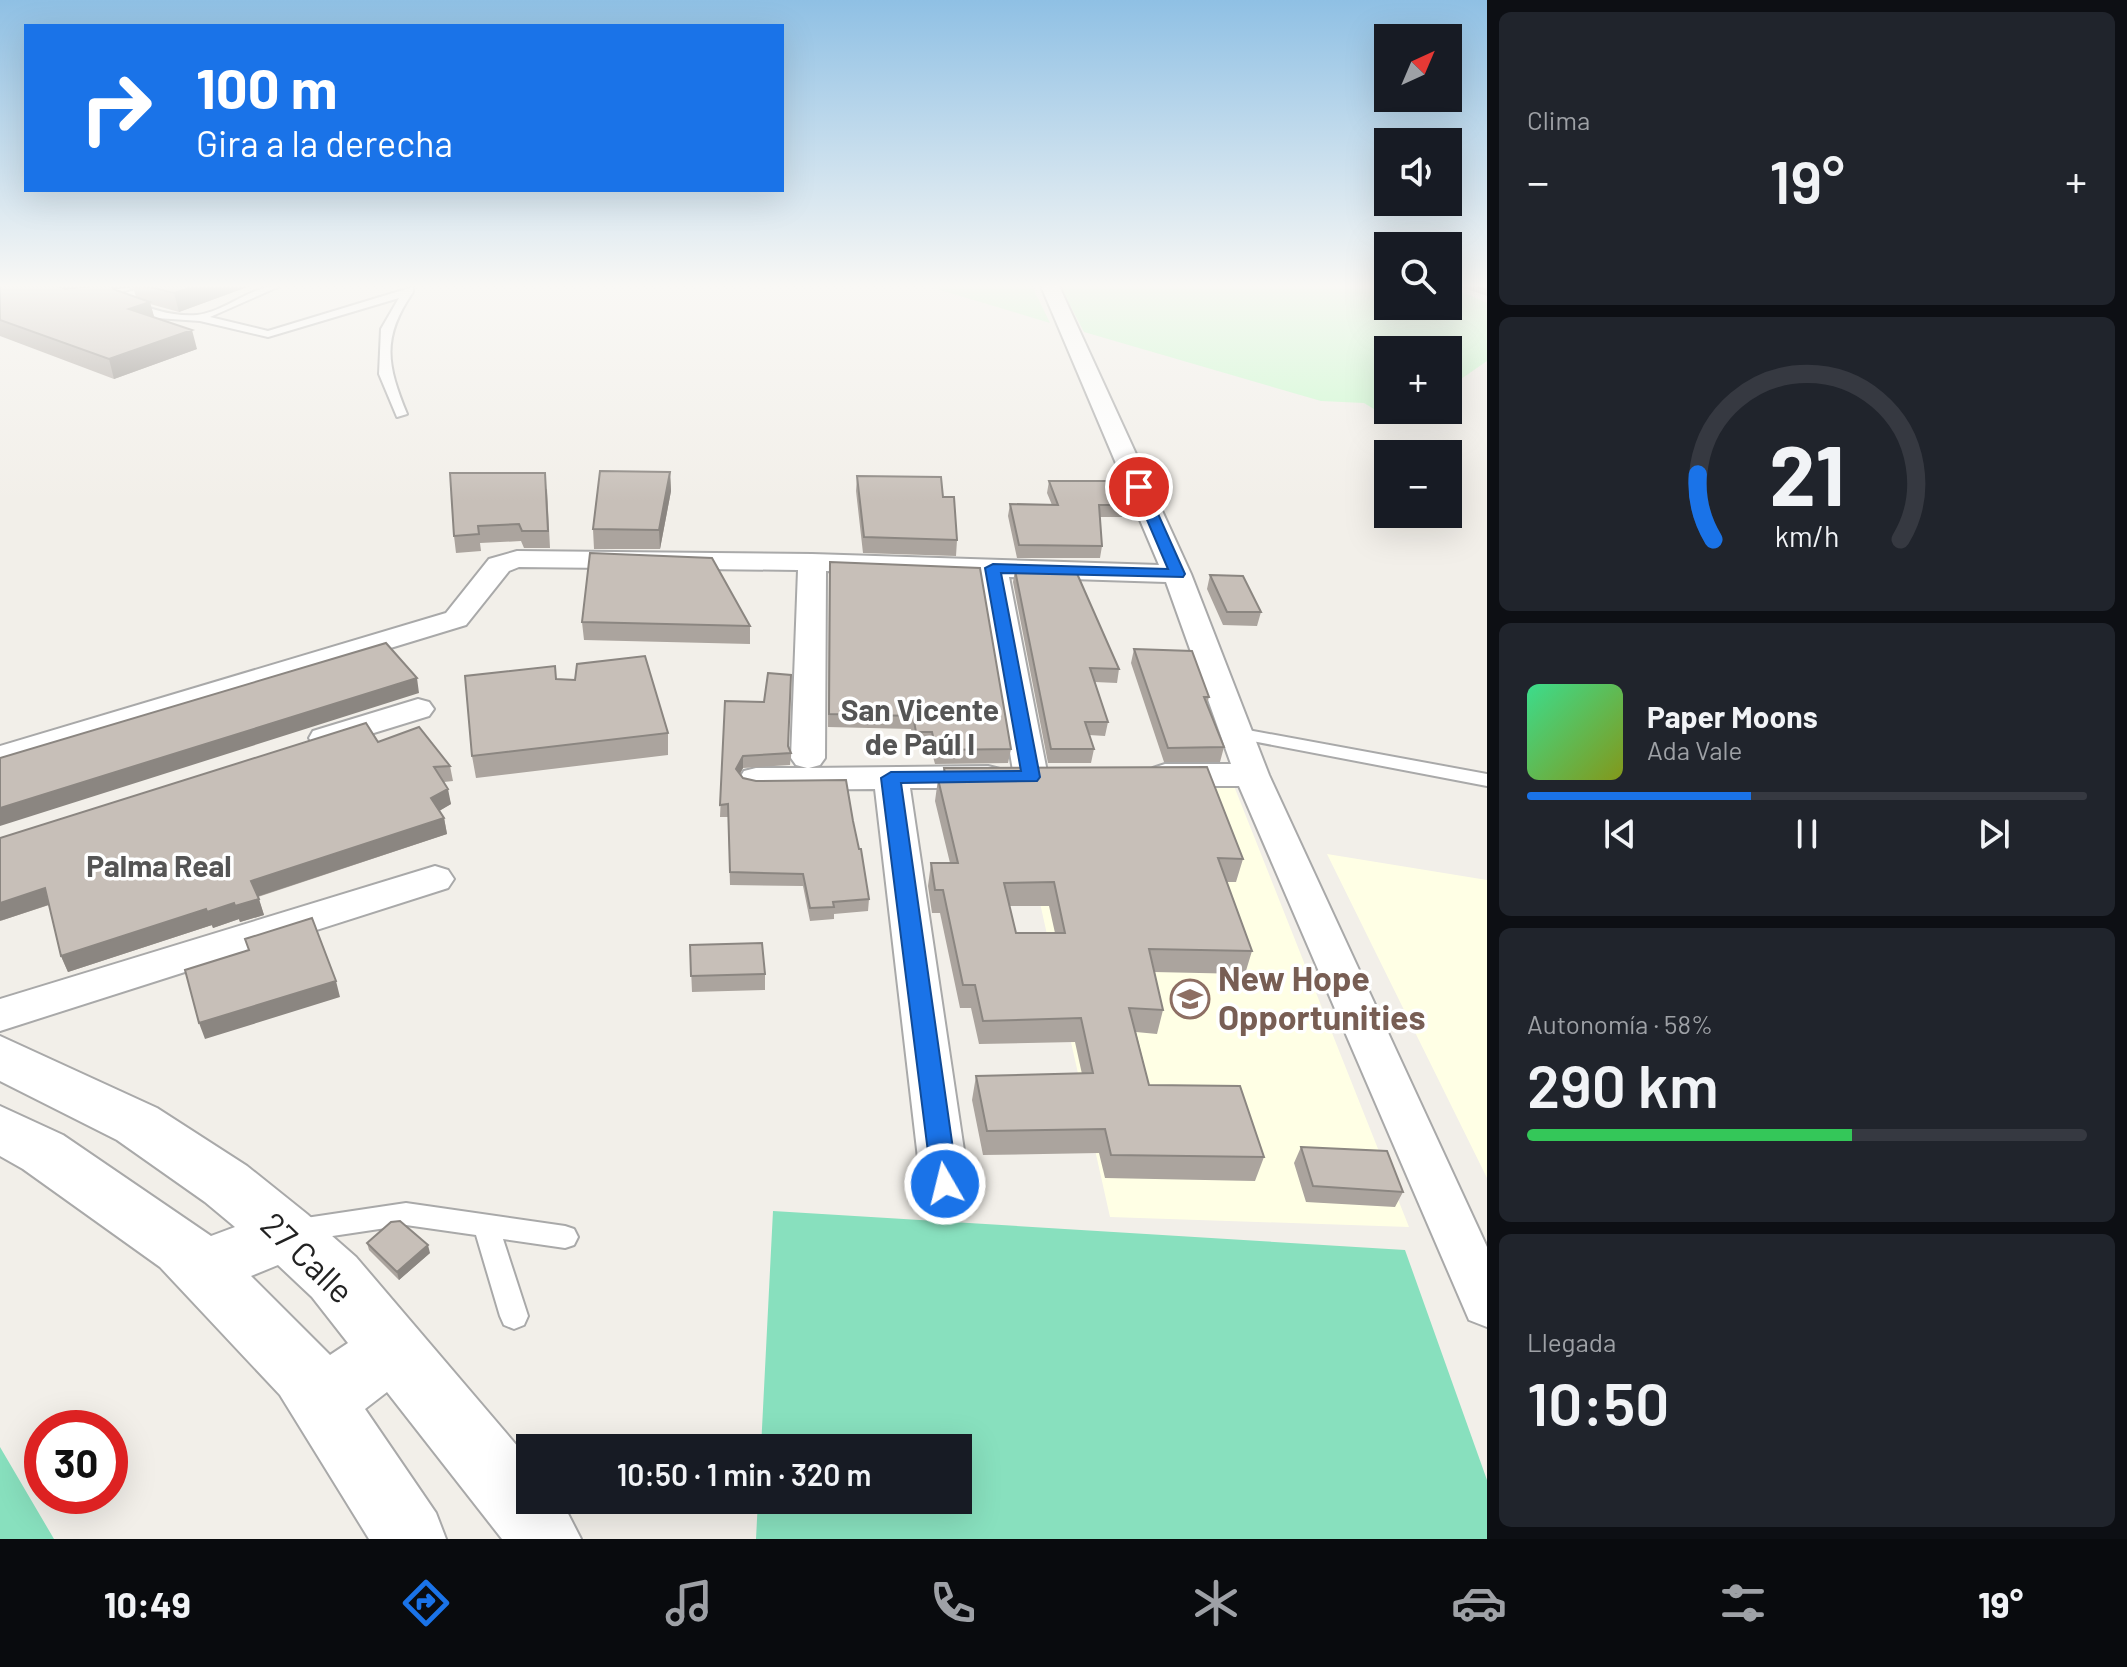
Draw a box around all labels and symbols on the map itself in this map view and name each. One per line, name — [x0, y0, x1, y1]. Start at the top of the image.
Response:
north arrow — [1374, 24, 1462, 112]
pin — [1105, 453, 1173, 521]
district label: San Vicente de Paúl I — [841, 691, 999, 761]
district label: Palma Real — [86, 847, 232, 883]
place label: New Hope Opportunities — [1218, 957, 1426, 1037]
school or university icon: New Hope Opportunities — [1169, 978, 1211, 1020]
position arrow — [903, 1142, 987, 1226]
street label: 27 Calle — [253, 1203, 363, 1311]
speed limit sign: 30 — [24, 1410, 128, 1514]

